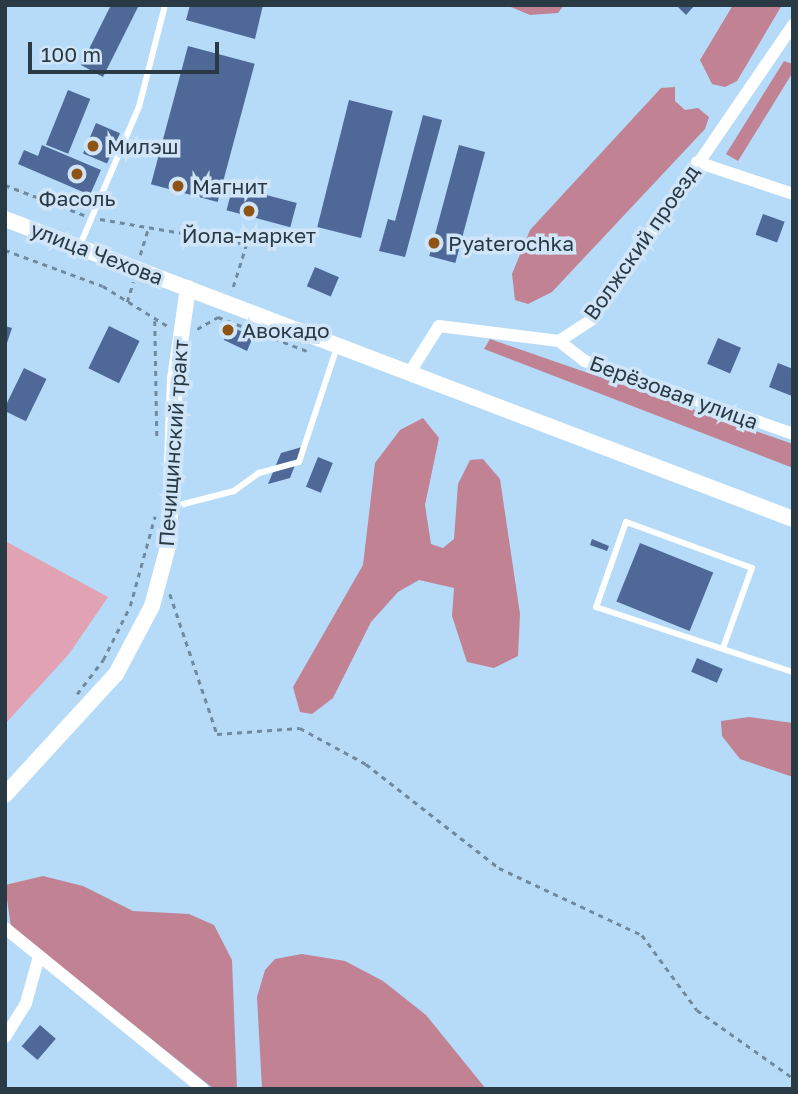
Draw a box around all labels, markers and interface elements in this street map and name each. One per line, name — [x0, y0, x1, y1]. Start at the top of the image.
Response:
scale bar — [32, 28, 222, 72]
text: 100 m — [41, 41, 101, 67]
place label: Милэш — [107, 133, 179, 159]
marker: Милэш — [85, 138, 101, 154]
street label: Волжский проезд — [578, 160, 704, 324]
marker: Фасоль — [69, 166, 85, 182]
place label: Магнит — [192, 173, 267, 199]
marker: Магнит — [170, 178, 186, 194]
place label: Фасоль — [38, 185, 116, 211]
marker: Йола-маркет — [241, 203, 257, 219]
street label: улица Чехова — [27, 216, 167, 290]
place label: Йола-маркет — [182, 222, 316, 248]
place label: Pyaterochka — [448, 230, 574, 256]
marker: Pyaterochka — [426, 235, 442, 251]
place label: Авокадо — [242, 317, 330, 343]
marker: Авокадо — [220, 322, 236, 338]
street label: Печищинский тракт — [153, 339, 193, 547]
street label: Берёзовая улица — [586, 350, 762, 434]

